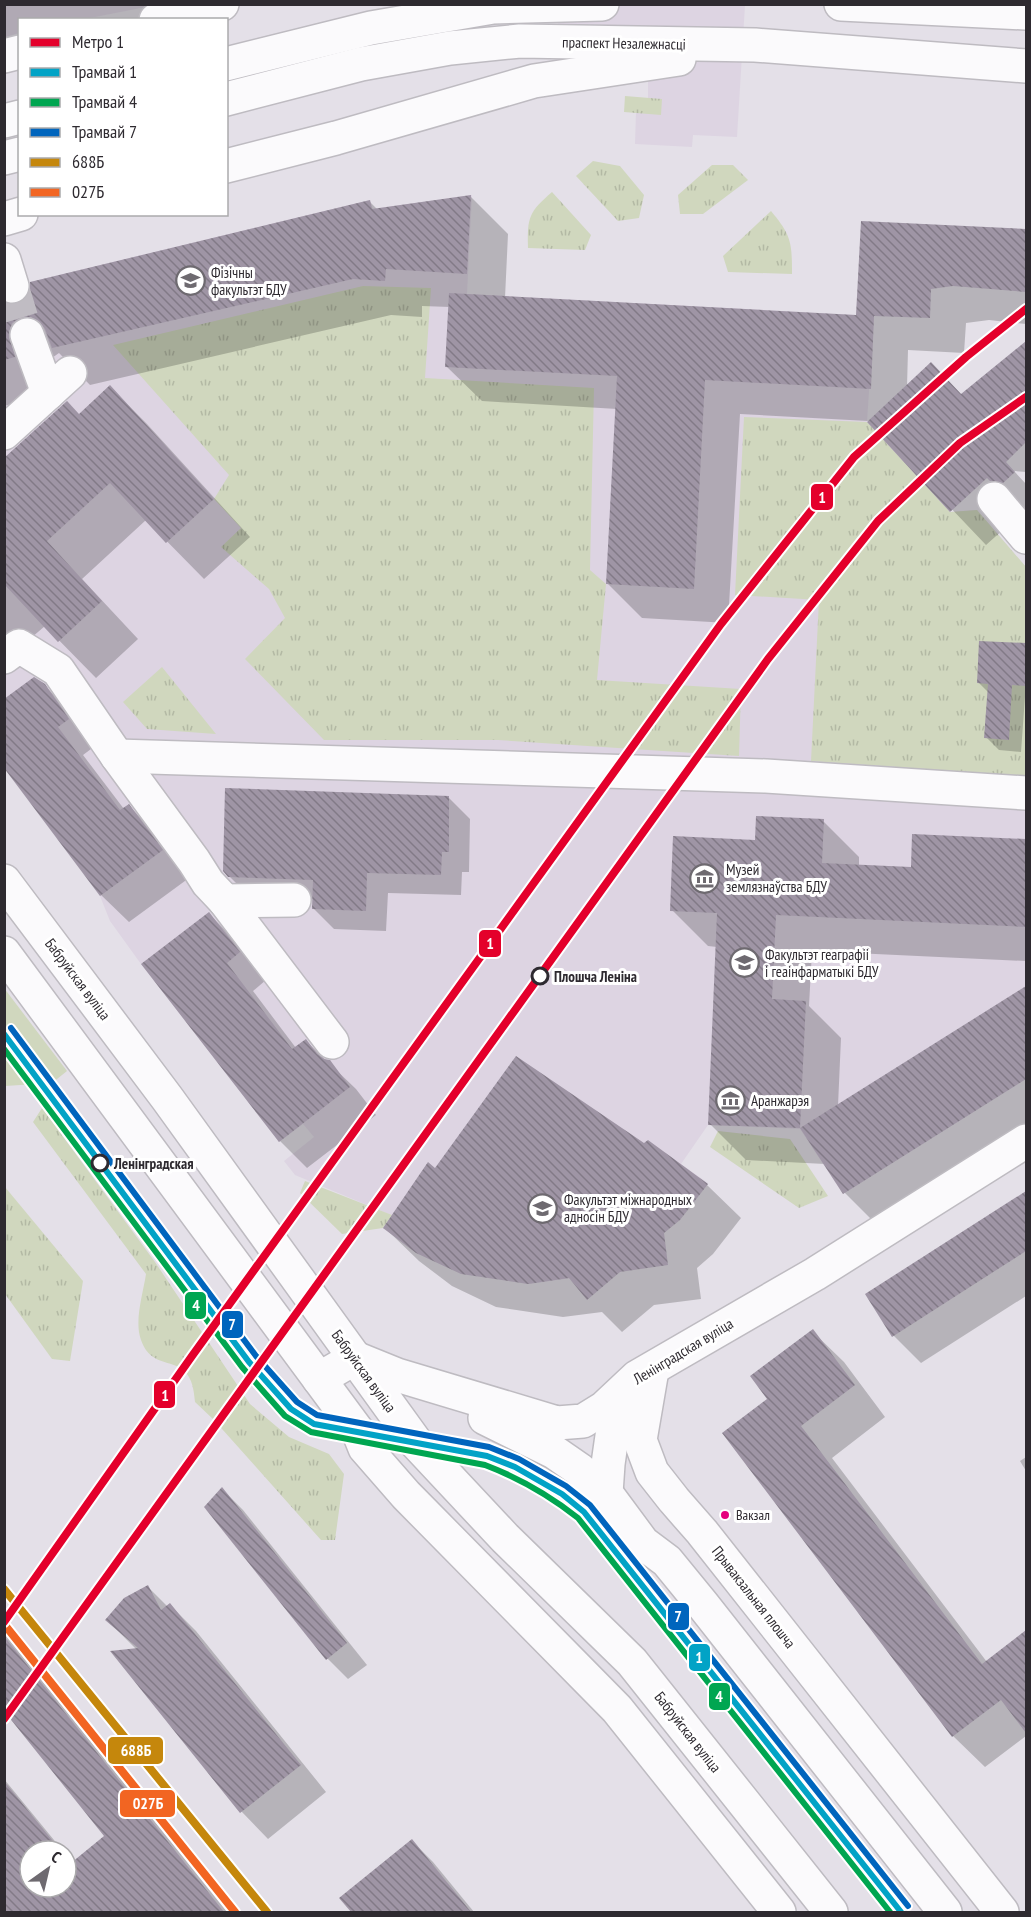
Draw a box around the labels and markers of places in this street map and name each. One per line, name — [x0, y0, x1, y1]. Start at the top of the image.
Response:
place label: Фізічны факультэт БДУ — [211, 263, 287, 299]
school or university icon: Фізічны факультэт БДУ — [174, 265, 206, 297]
place label: Музей землязнаўства БДУ — [726, 860, 827, 896]
museum icon: Музей землязнаўства БДУ — [689, 862, 721, 894]
place label: Факультэт геаграфіі і геаінфарматыкі БДУ — [765, 945, 879, 981]
school or university icon: Факультэт геаграфіі і геаінфарматыкі БДУ — [728, 947, 760, 979]
marker: Плошча Леніна — [531, 967, 549, 985]
place label: Плошча Леніна — [554, 967, 637, 986]
museum icon: Аранжарэя — [714, 1084, 746, 1116]
place label: Аранжарэя — [751, 1091, 809, 1110]
marker: Ленінградская — [91, 1154, 109, 1172]
place label: Ленінградская — [113, 1154, 193, 1173]
place label: Факультэт міжнародных адносін БДУ — [564, 1190, 692, 1226]
school or university icon: Факультэт міжнародных адносін БДУ — [527, 1192, 559, 1224]
place label: Вакзал — [736, 1506, 770, 1524]
marker: Вакзал — [719, 1509, 731, 1521]

